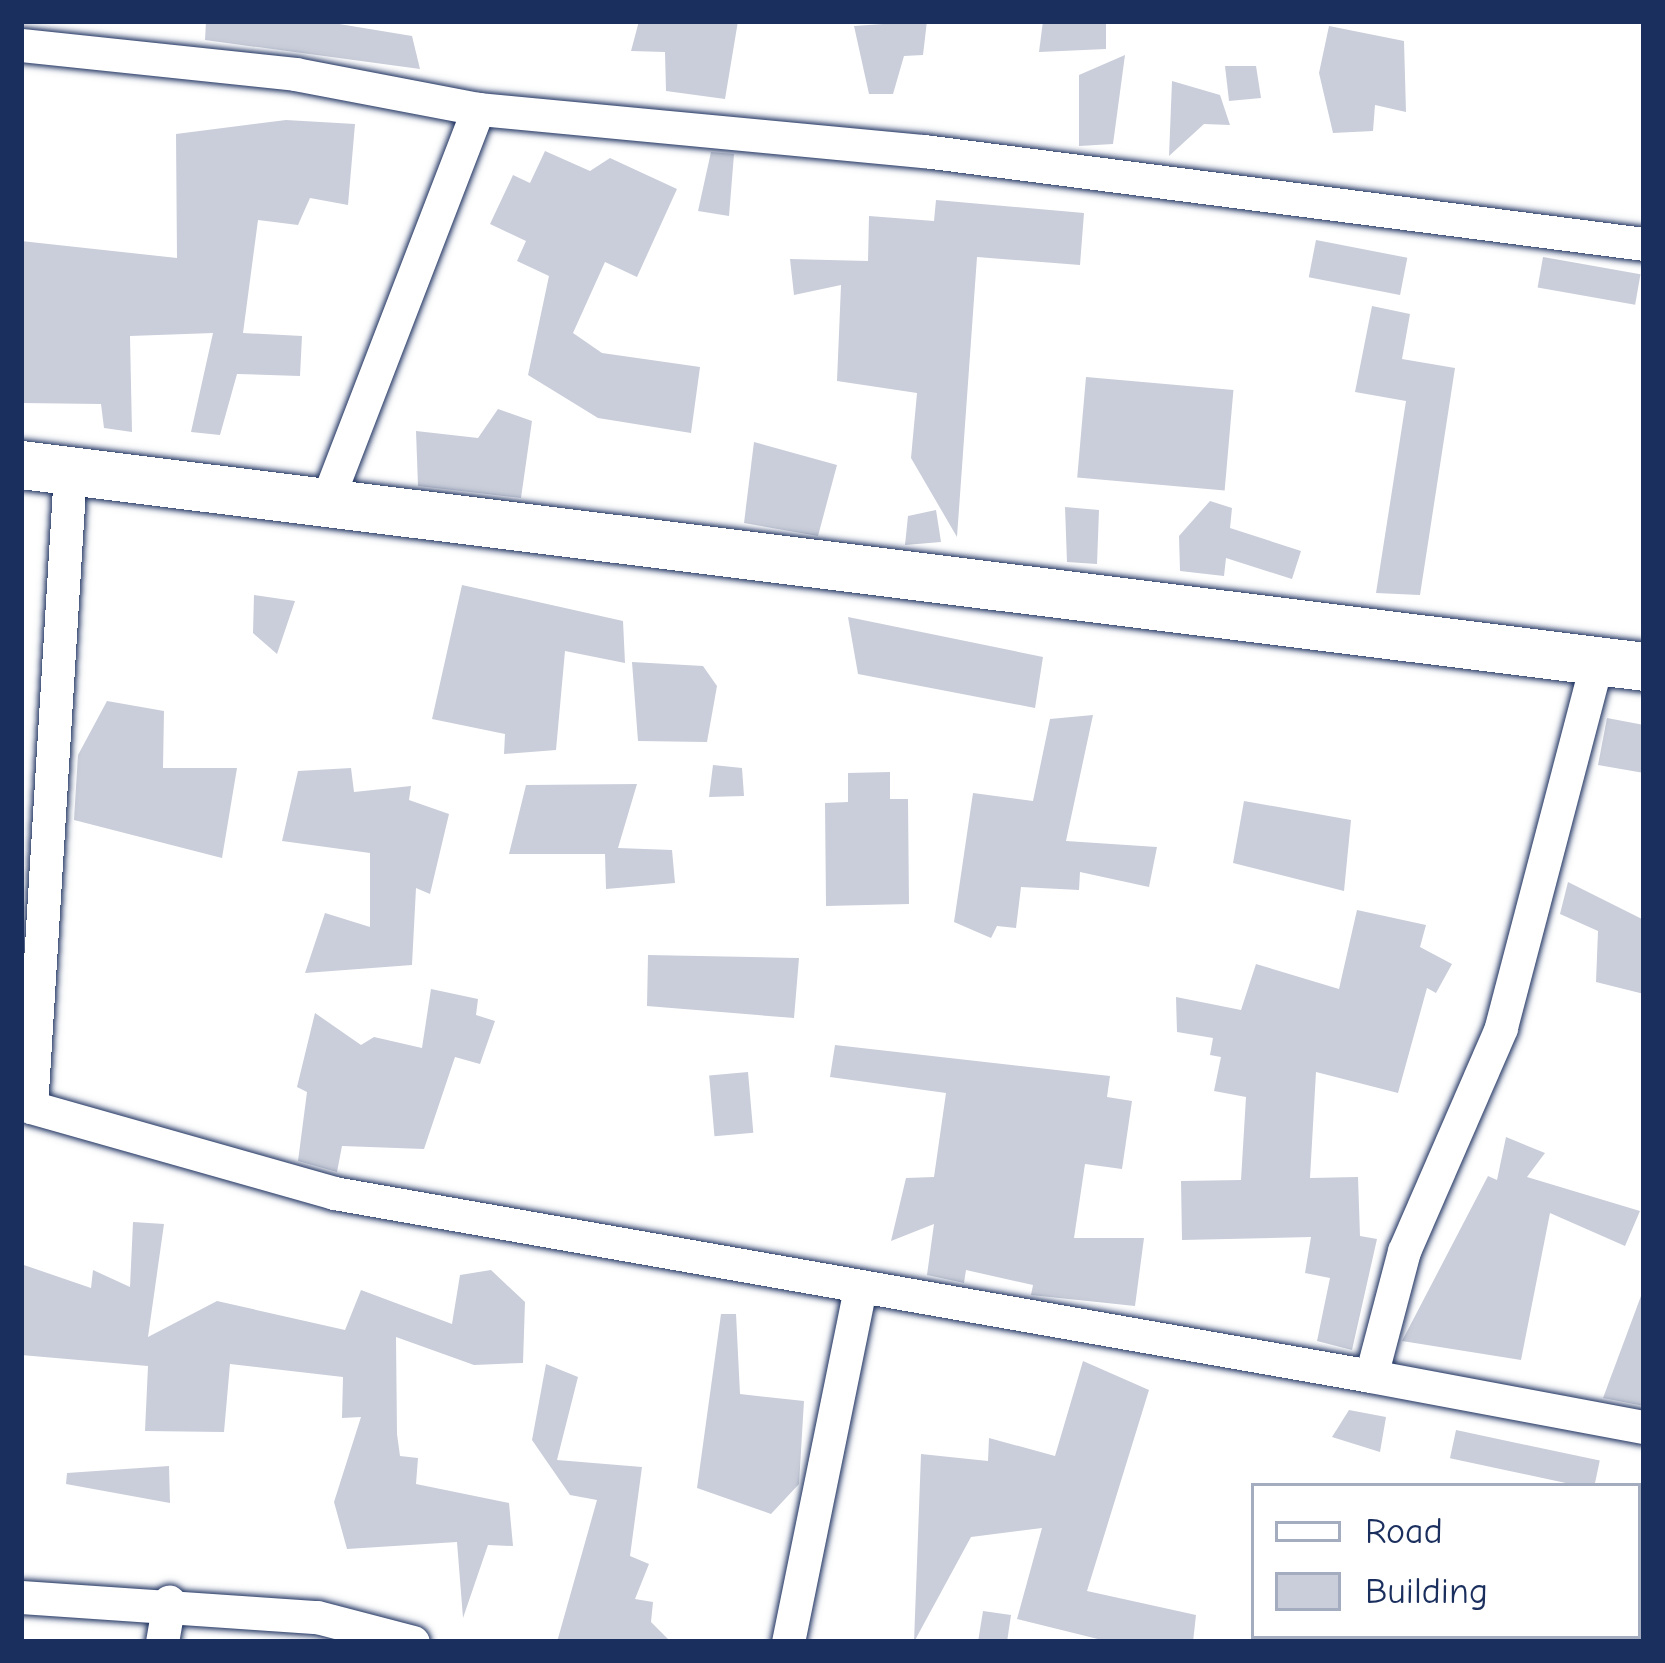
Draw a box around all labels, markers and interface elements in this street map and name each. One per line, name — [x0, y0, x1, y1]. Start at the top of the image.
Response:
legend — [1251, 1483, 1641, 1639]
text: Road — [1365, 1511, 1443, 1552]
text: Building — [1365, 1571, 1488, 1612]

